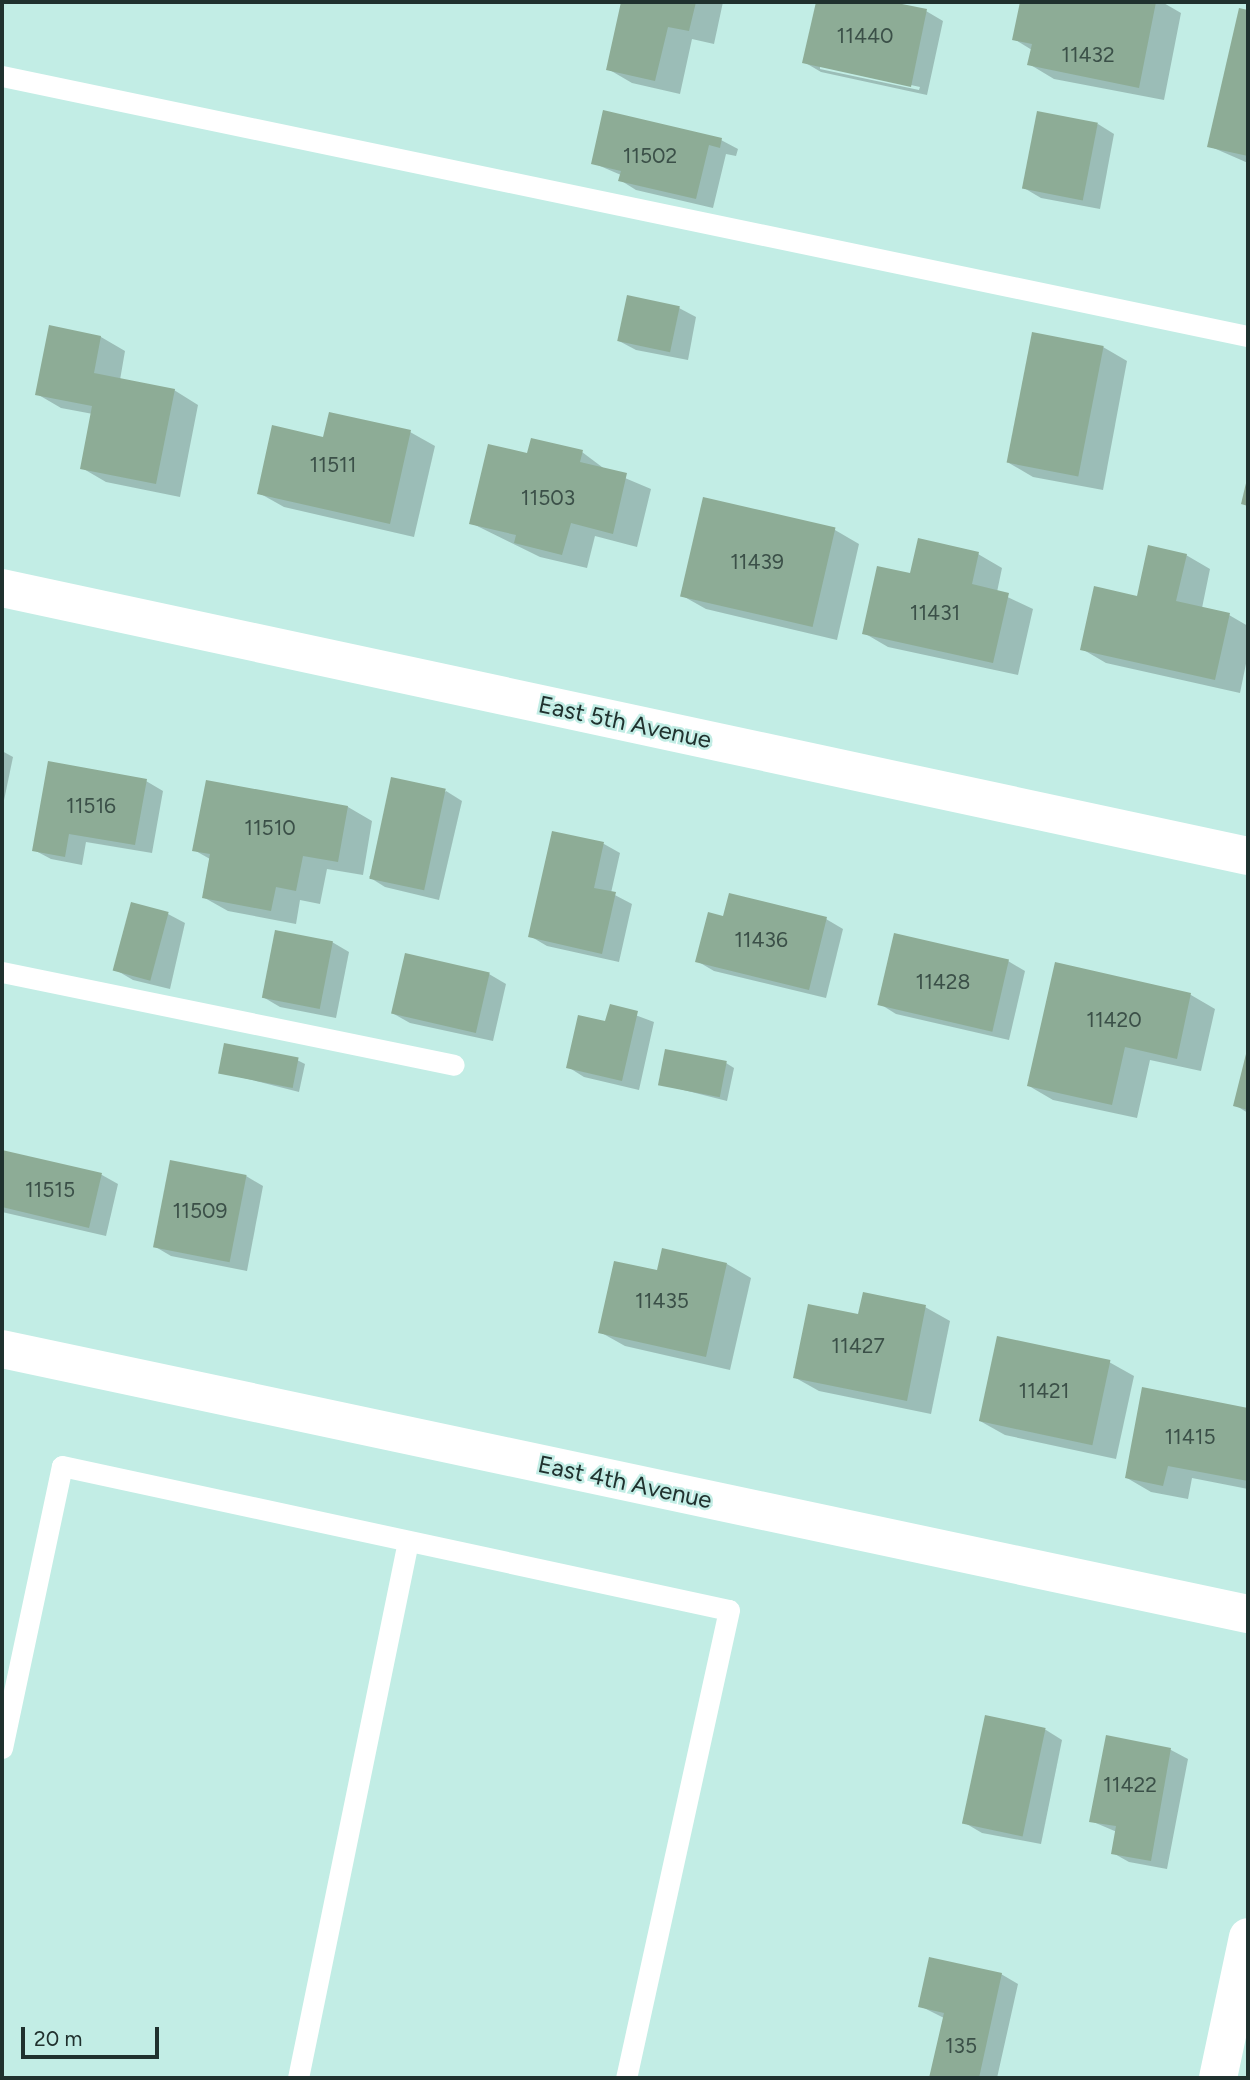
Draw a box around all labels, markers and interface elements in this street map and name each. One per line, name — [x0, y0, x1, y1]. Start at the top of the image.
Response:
house number: 11440 — [837, 23, 893, 49]
house number: 11432 — [1061, 42, 1115, 68]
house number: 11502 — [623, 143, 677, 169]
house number: 11511 — [310, 452, 356, 478]
house number: 11503 — [521, 485, 575, 511]
house number: 11439 — [730, 549, 784, 575]
house number: 11431 — [910, 600, 960, 626]
street label: East 5th Avenue — [536, 690, 714, 754]
house number: 11516 — [66, 793, 116, 819]
house number: 11510 — [244, 815, 296, 841]
house number: 11436 — [734, 927, 788, 953]
house number: 11428 — [915, 969, 971, 995]
house number: 11420 — [1086, 1007, 1142, 1033]
house number: 11515 — [25, 1177, 75, 1203]
house number: 11509 — [173, 1198, 227, 1224]
house number: 11435 — [635, 1288, 689, 1314]
house number: 11427 — [831, 1333, 885, 1359]
house number: 11421 — [1019, 1378, 1069, 1404]
house number: 11415 — [1164, 1424, 1216, 1450]
street label: East 4th Avenue — [535, 1450, 715, 1514]
house number: 11422 — [1103, 1772, 1157, 1798]
scale bar — [24, 2014, 163, 2058]
text: 20 m — [34, 2026, 82, 2051]
house number: 135 — [945, 2033, 977, 2059]

